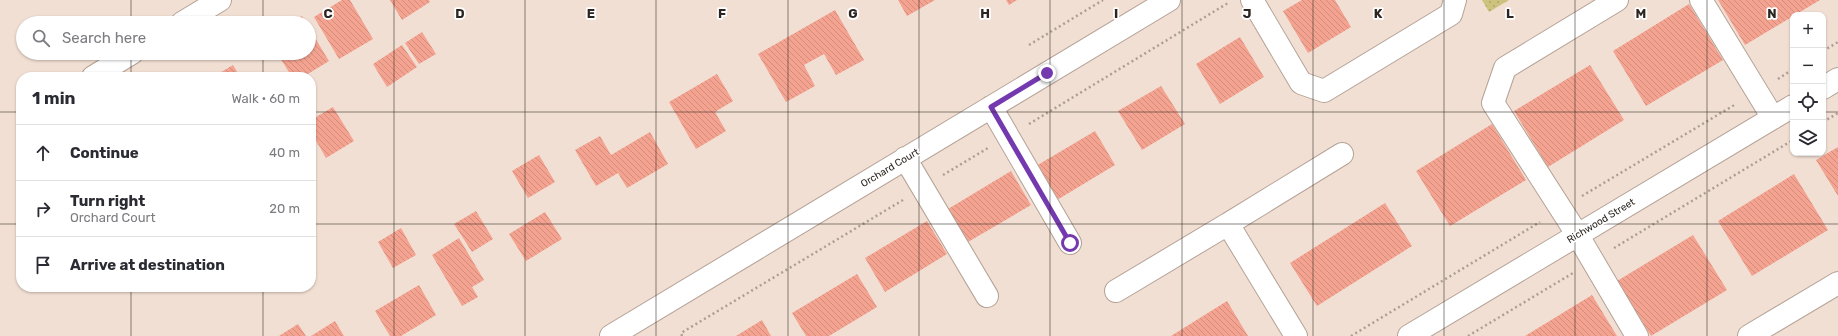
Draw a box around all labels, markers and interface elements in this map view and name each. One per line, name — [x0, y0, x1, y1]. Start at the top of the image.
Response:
text: C — [323, 6, 333, 21]
text: D — [455, 6, 465, 21]
text: E — [587, 6, 595, 21]
text: F — [718, 6, 726, 21]
text: G — [848, 6, 858, 21]
text: H — [980, 6, 990, 21]
text: I — [1114, 6, 1118, 21]
text: J — [1243, 6, 1251, 21]
text: K — [1374, 6, 1383, 21]
text: L — [1506, 6, 1514, 21]
text: M — [1636, 6, 1646, 21]
text: N — [1767, 6, 1777, 21]
map controls — [1790, 12, 1826, 156]
button: + — [1790, 12, 1826, 48]
search box — [16, 16, 316, 60]
icon: search — [30, 27, 52, 49]
text: Search here — [62, 29, 146, 47]
button: − — [1790, 48, 1826, 84]
route end — [1038, 64, 1056, 82]
button: locate — [1790, 84, 1826, 120]
text: 1 min — [32, 88, 75, 108]
text: Walk · 60 m — [231, 91, 300, 106]
button: layers — [1790, 120, 1826, 156]
icon: ahead — [32, 142, 54, 164]
text: Continue — [70, 144, 139, 162]
text: 40 m — [269, 145, 300, 160]
street label: Orchard Court — [859, 146, 921, 190]
text: Turn right — [70, 192, 145, 210]
street label: Richwood Street — [1565, 196, 1637, 246]
icon: right — [32, 198, 54, 220]
text: 20 m — [269, 201, 300, 216]
text: Orchard Court — [70, 210, 156, 225]
route start — [1061, 234, 1079, 252]
icon: arrive — [32, 254, 54, 276]
text: Arrive at destination — [70, 256, 225, 274]

